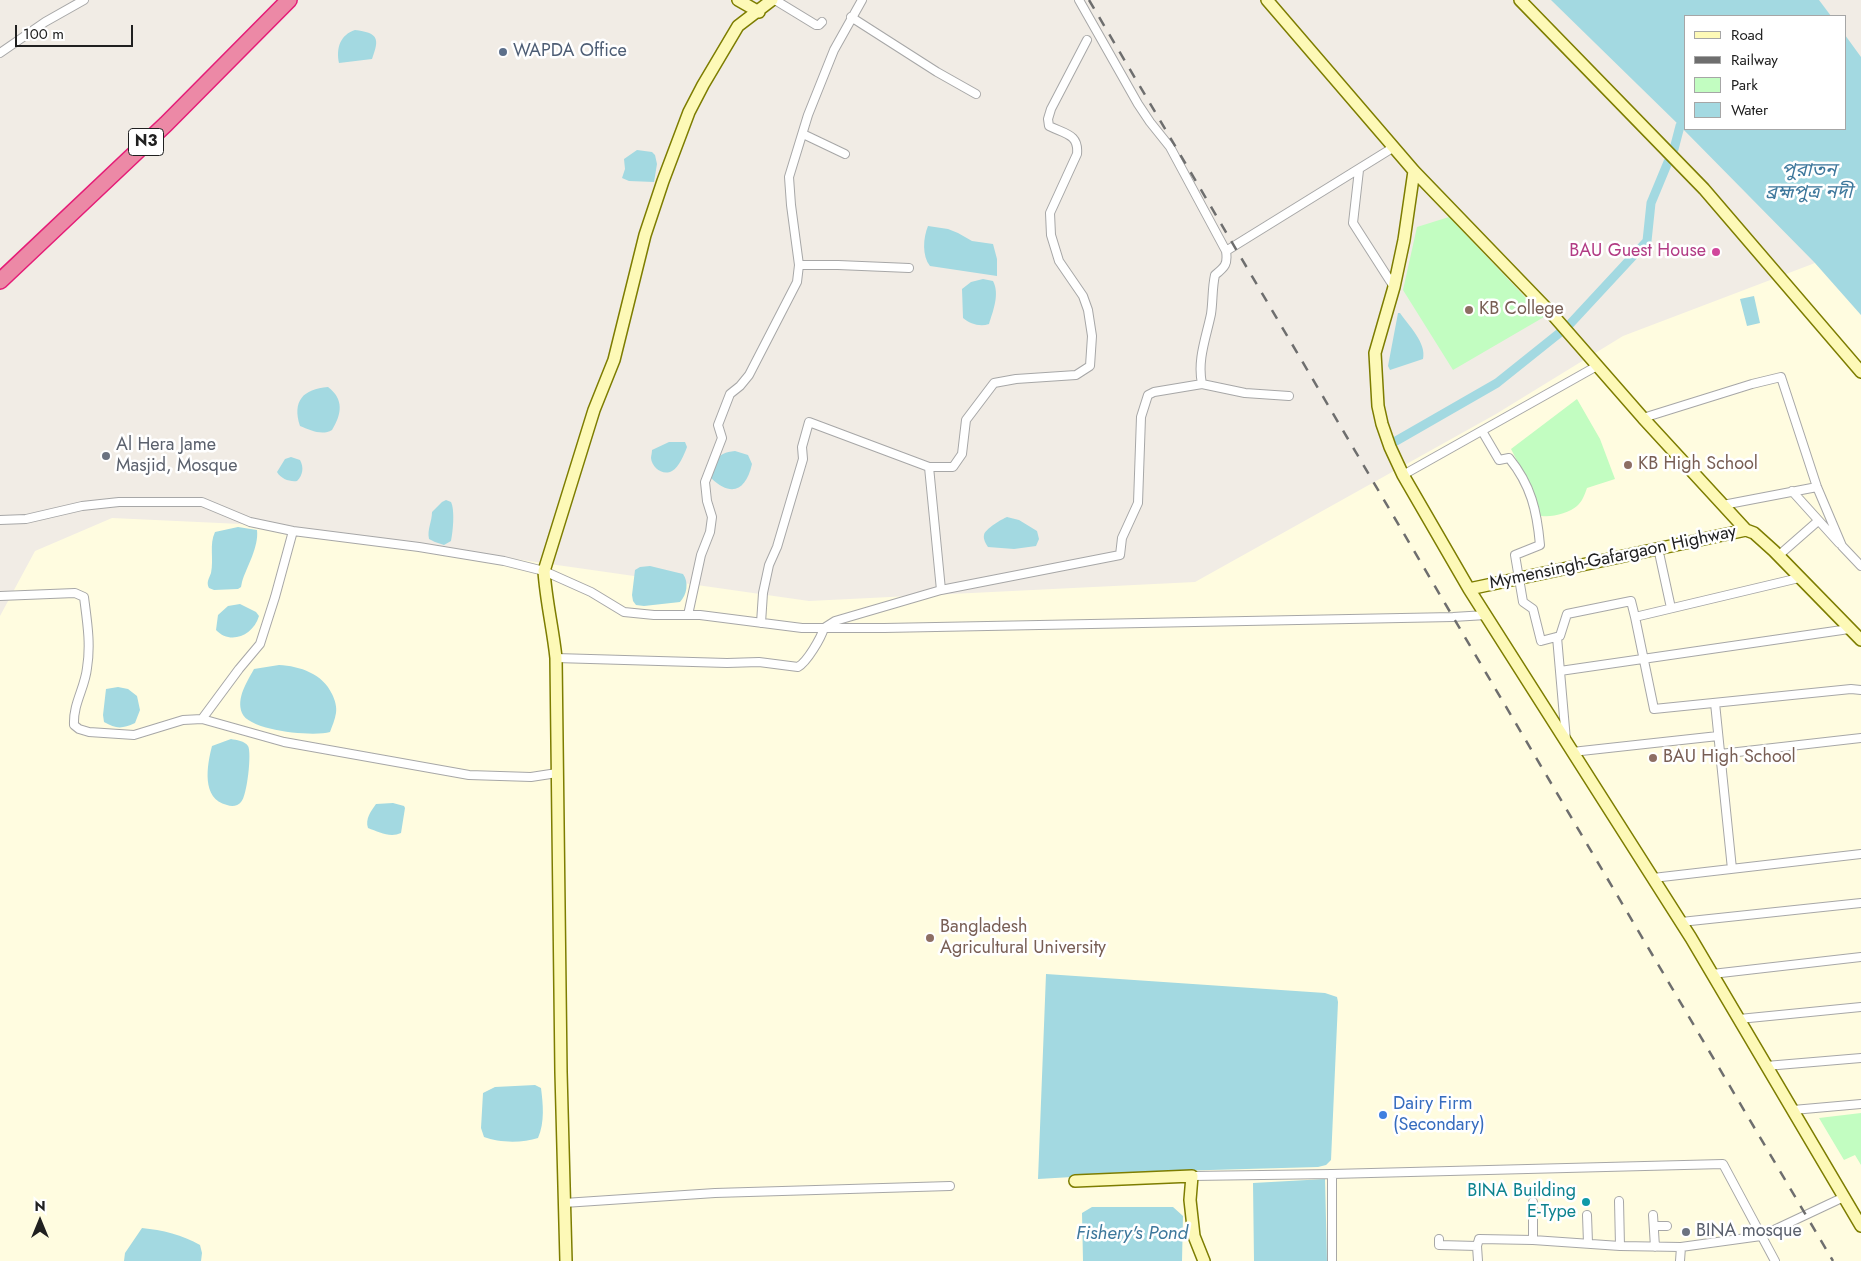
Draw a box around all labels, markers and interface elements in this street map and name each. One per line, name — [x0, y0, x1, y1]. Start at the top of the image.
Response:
scale bar — [18, 15, 135, 47]
legend — [1684, 15, 1846, 130]
text: 100 m — [23, 23, 64, 45]
text: Road — [1731, 24, 1763, 46]
place label: WAPDA Office — [513, 41, 627, 63]
marker: WAPDA Office — [497, 46, 509, 58]
text: Railway — [1731, 49, 1778, 71]
text: Park — [1731, 74, 1758, 96]
text: Water — [1731, 99, 1768, 121]
road number: N3 — [128, 128, 164, 156]
water label: পুরাতন ব্রহ্মপুত্র নদী — [1766, 160, 1852, 204]
place label: BAU Guest House — [1569, 241, 1706, 263]
marker: BAU Guest House — [1710, 246, 1722, 258]
place label: KB College — [1479, 299, 1564, 321]
marker: KB College — [1463, 304, 1475, 316]
place label: Al Hera Jame Masjid, Mosque — [116, 435, 238, 478]
marker: Al Hera Jame Masjid, Mosque — [100, 450, 112, 462]
place label: KB High School — [1638, 454, 1758, 476]
marker: KB High School — [1622, 459, 1634, 471]
street label: Mymensingh-Gafargaon Highway — [1488, 521, 1738, 595]
place label: BAU High School — [1663, 747, 1796, 769]
marker: BAU High School — [1647, 752, 1659, 764]
place label: Bangladesh Agricultural University — [940, 917, 1106, 960]
marker: Bangladesh Agricultural University — [924, 932, 936, 944]
place label: Dairy Firm (Secondary) — [1393, 1094, 1485, 1136]
marker: Dairy Firm (Secondary) — [1377, 1109, 1389, 1121]
place label: BINA Building E-Type — [1467, 1181, 1576, 1224]
north arrow — [15, 1196, 65, 1246]
text: N — [34, 1196, 46, 1216]
marker: BINA Building E-Type — [1580, 1196, 1592, 1208]
place label: BINA mosque — [1696, 1221, 1802, 1243]
water label: Fishery's Pond — [1076, 1223, 1188, 1245]
marker: BINA mosque — [1680, 1226, 1692, 1238]

